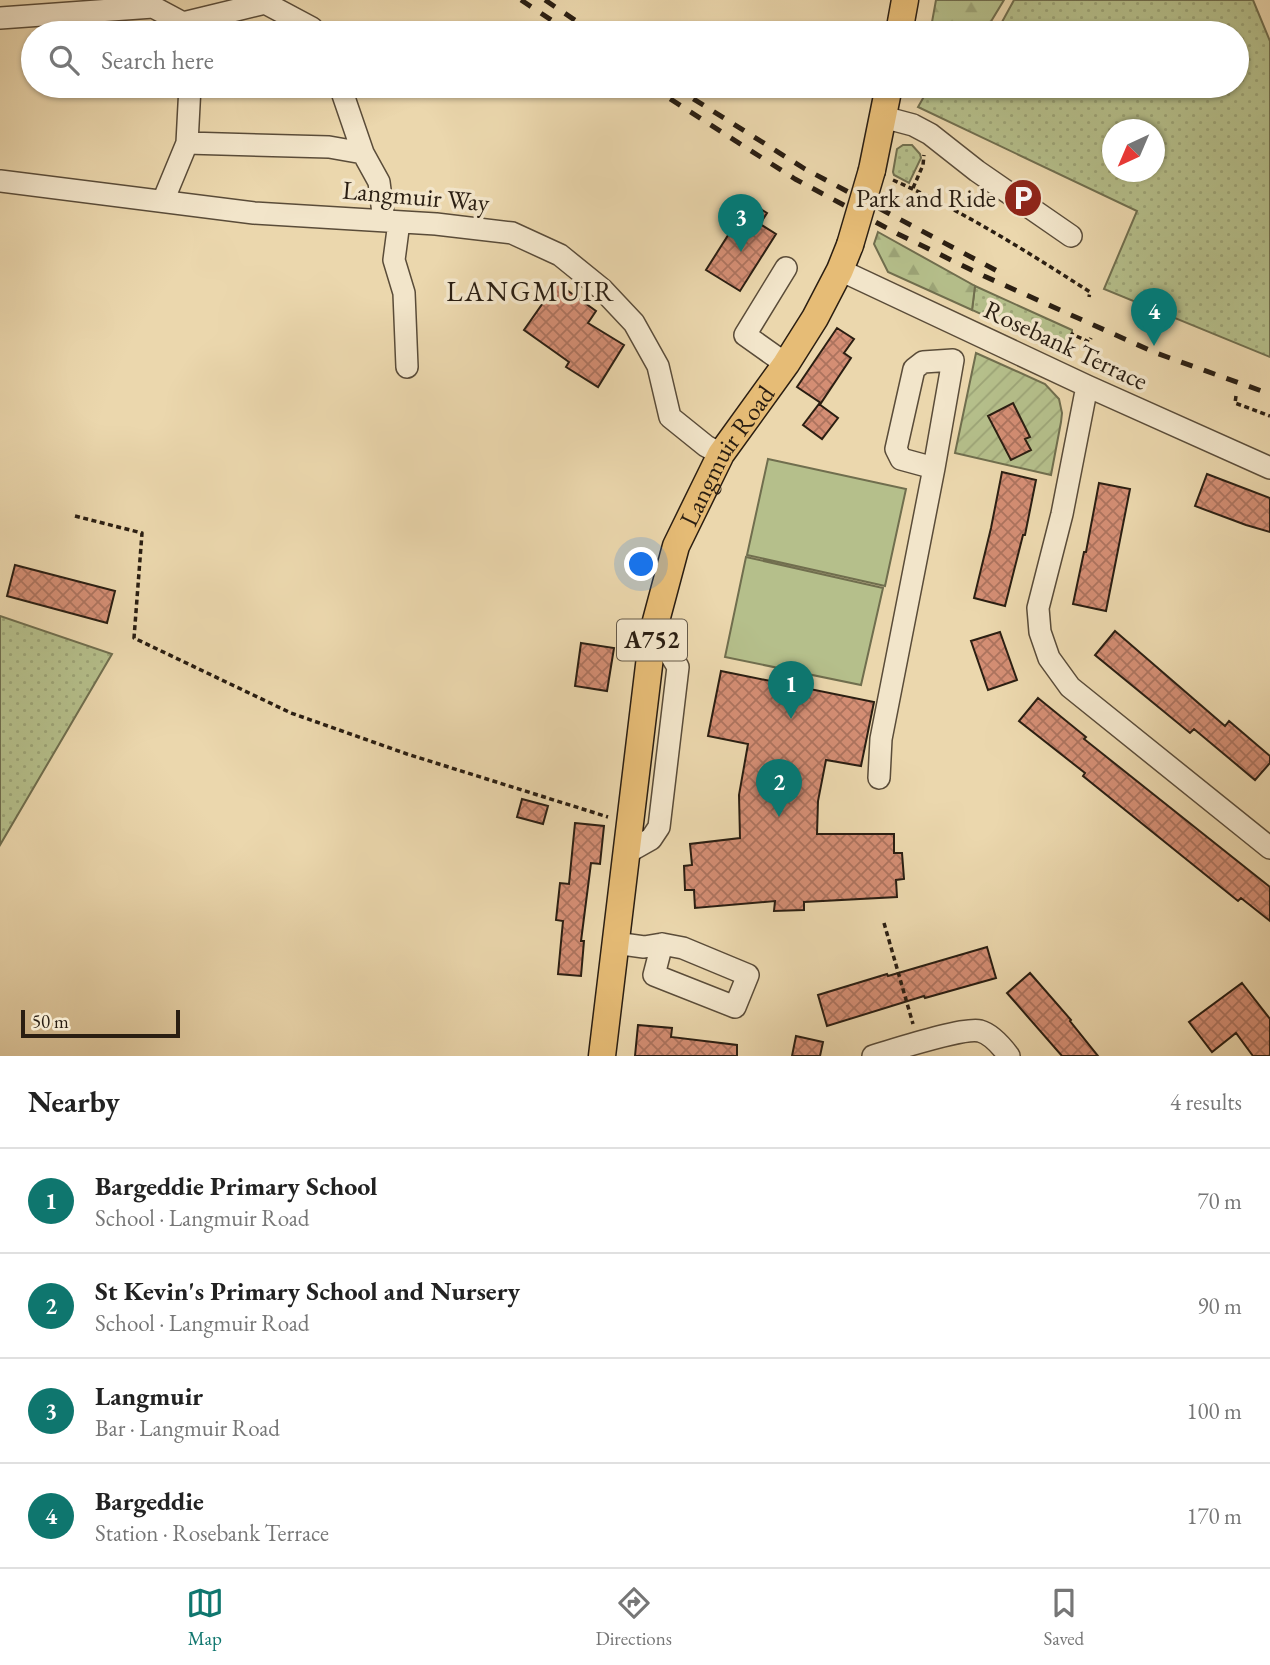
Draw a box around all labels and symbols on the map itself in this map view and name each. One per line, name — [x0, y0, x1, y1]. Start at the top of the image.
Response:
north arrow — [1102, 119, 1165, 182]
street label: Langmuir Way — [341, 173, 492, 219]
parking icon: Park and Ride — [1002, 177, 1044, 219]
place label: Park and Ride — [856, 181, 996, 215]
pin: 3 — [718, 194, 764, 252]
district label: LANGMUIR — [446, 273, 616, 309]
pin: 4 — [1131, 288, 1177, 346]
street label: Rosebank Terrace — [979, 292, 1153, 398]
street label: Langmuir Road — [671, 378, 783, 532]
your location — [624, 547, 658, 581]
road number: A752 — [617, 620, 687, 660]
pin: 1 — [768, 661, 814, 719]
pin: 2 — [756, 759, 802, 817]
scale bar — [21, 1007, 180, 1039]

